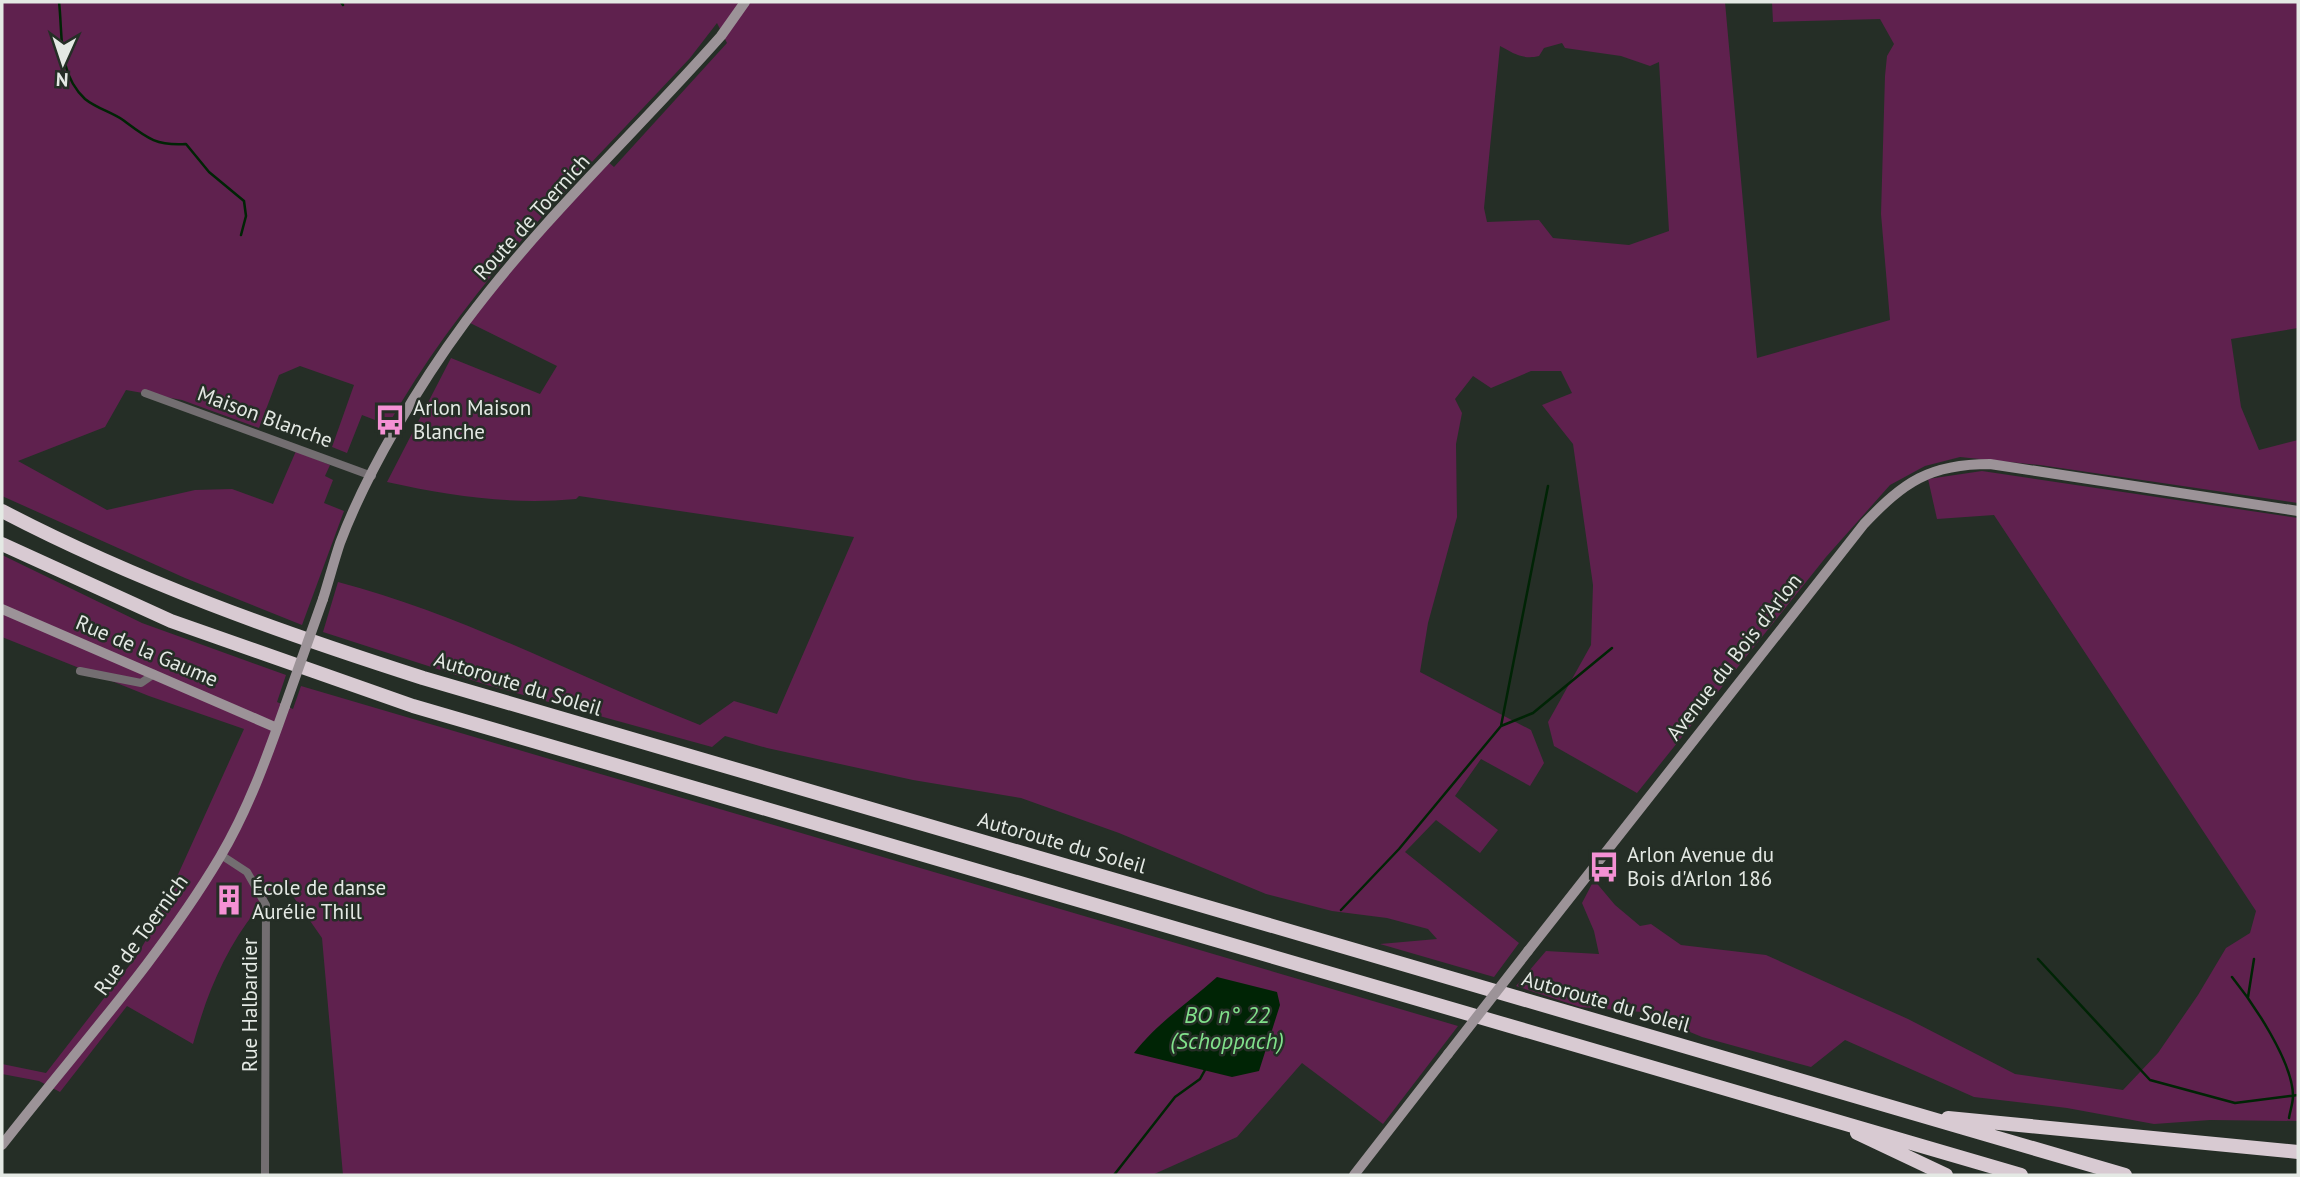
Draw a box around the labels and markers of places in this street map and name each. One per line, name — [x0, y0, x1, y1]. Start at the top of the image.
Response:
place label: Arlon Maison Blanche — [413, 394, 531, 445]
bus stop icon: Arlon Maison Blanche — [373, 403, 407, 437]
place label: Arlon Avenue du Bois d'Arlon 186 — [1627, 841, 1774, 892]
bus stop icon: Arlon Avenue du Bois d'Arlon 186 — [1587, 850, 1621, 884]
place label: École de danse Aurélie Thill — [252, 874, 386, 925]
building icon: École de danse Aurélie Thill — [212, 883, 246, 917]

